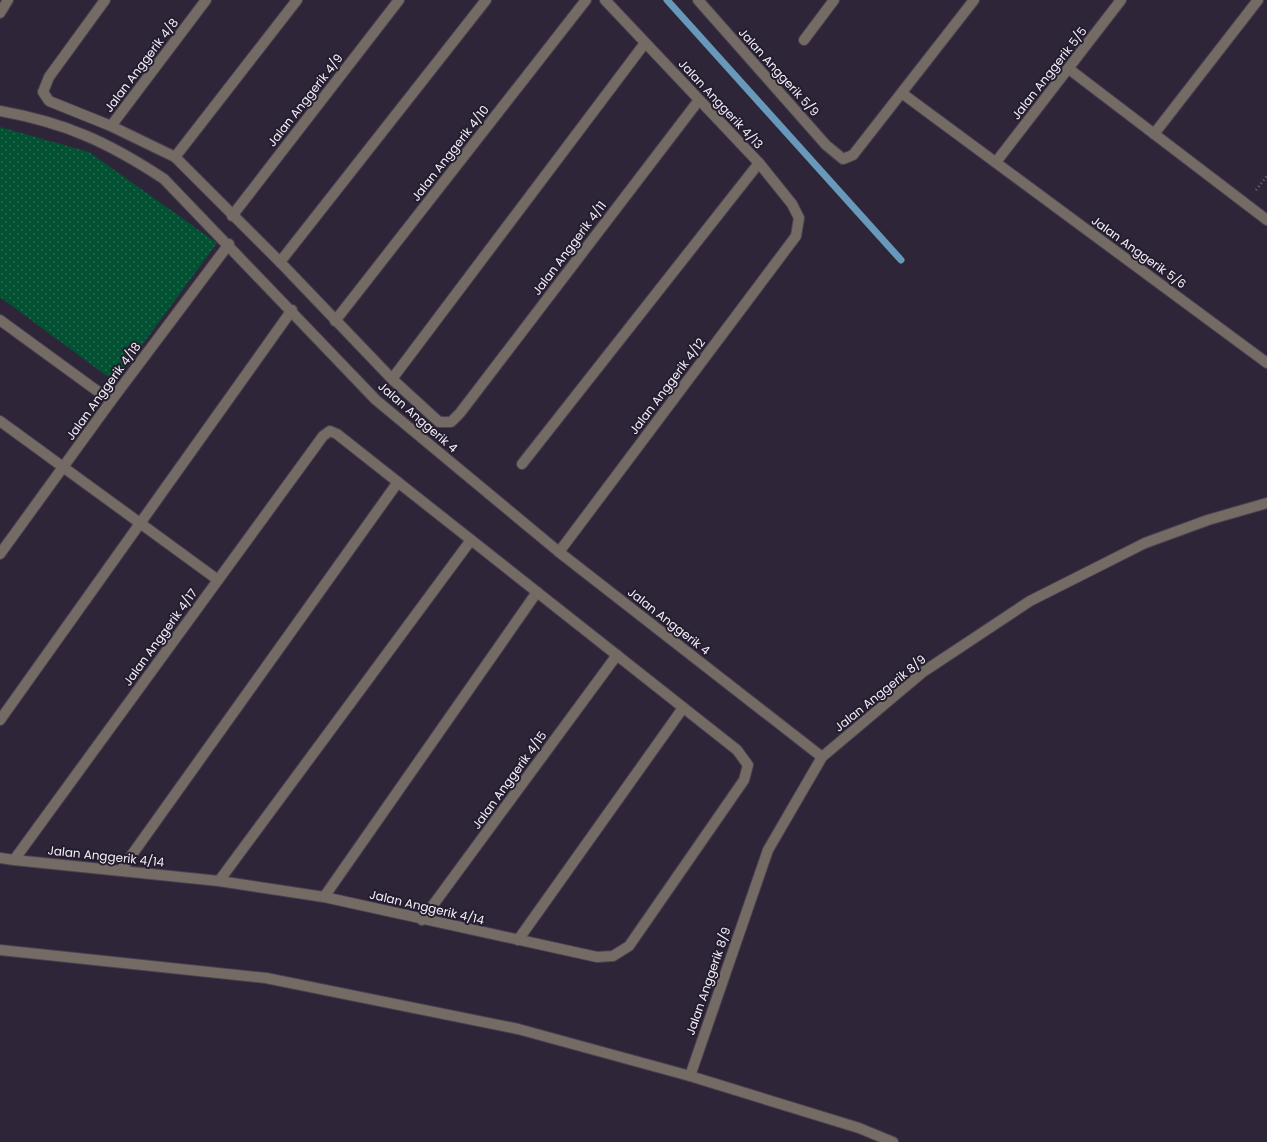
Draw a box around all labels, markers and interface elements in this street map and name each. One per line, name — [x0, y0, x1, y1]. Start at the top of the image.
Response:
street label: Jalan Anggerik 4/8 — [100, 15, 182, 115]
street label: Jalan Anggerik 5/5 — [1007, 23, 1091, 123]
street label: Jalan Anggerik 5/9 — [735, 24, 823, 120]
street label: Jalan Anggerik 4/9 — [263, 50, 347, 150]
street label: Jalan Anggerik 4/13 — [675, 55, 767, 153]
street label: Jalan Anggerik 4/10 — [407, 102, 493, 204]
street label: Jalan Anggerik 4/11 — [528, 198, 610, 298]
street label: Jalan Anggerik 5/6 — [1088, 212, 1190, 292]
street label: Jalan Anggerik 4/12 — [625, 334, 709, 438]
street label: Jalan Anggerik 4/18 — [62, 339, 144, 443]
street label: Jalan Anggerik 4 — [375, 378, 462, 457]
street label: Jalan Anggerik 4 — [624, 583, 714, 659]
street label: Jalan Anggerik 4/17 — [119, 585, 201, 689]
street label: Jalan Anggerik 8/9 — [831, 651, 929, 735]
street label: Jalan Anggerik 4/15 — [468, 728, 550, 832]
street label: Jalan Anggerik 4/14 — [47, 841, 166, 871]
street label: Jalan Anggerik 4/14 — [368, 886, 486, 929]
street label: Jalan Anggerik 8/9 — [681, 925, 735, 1037]

